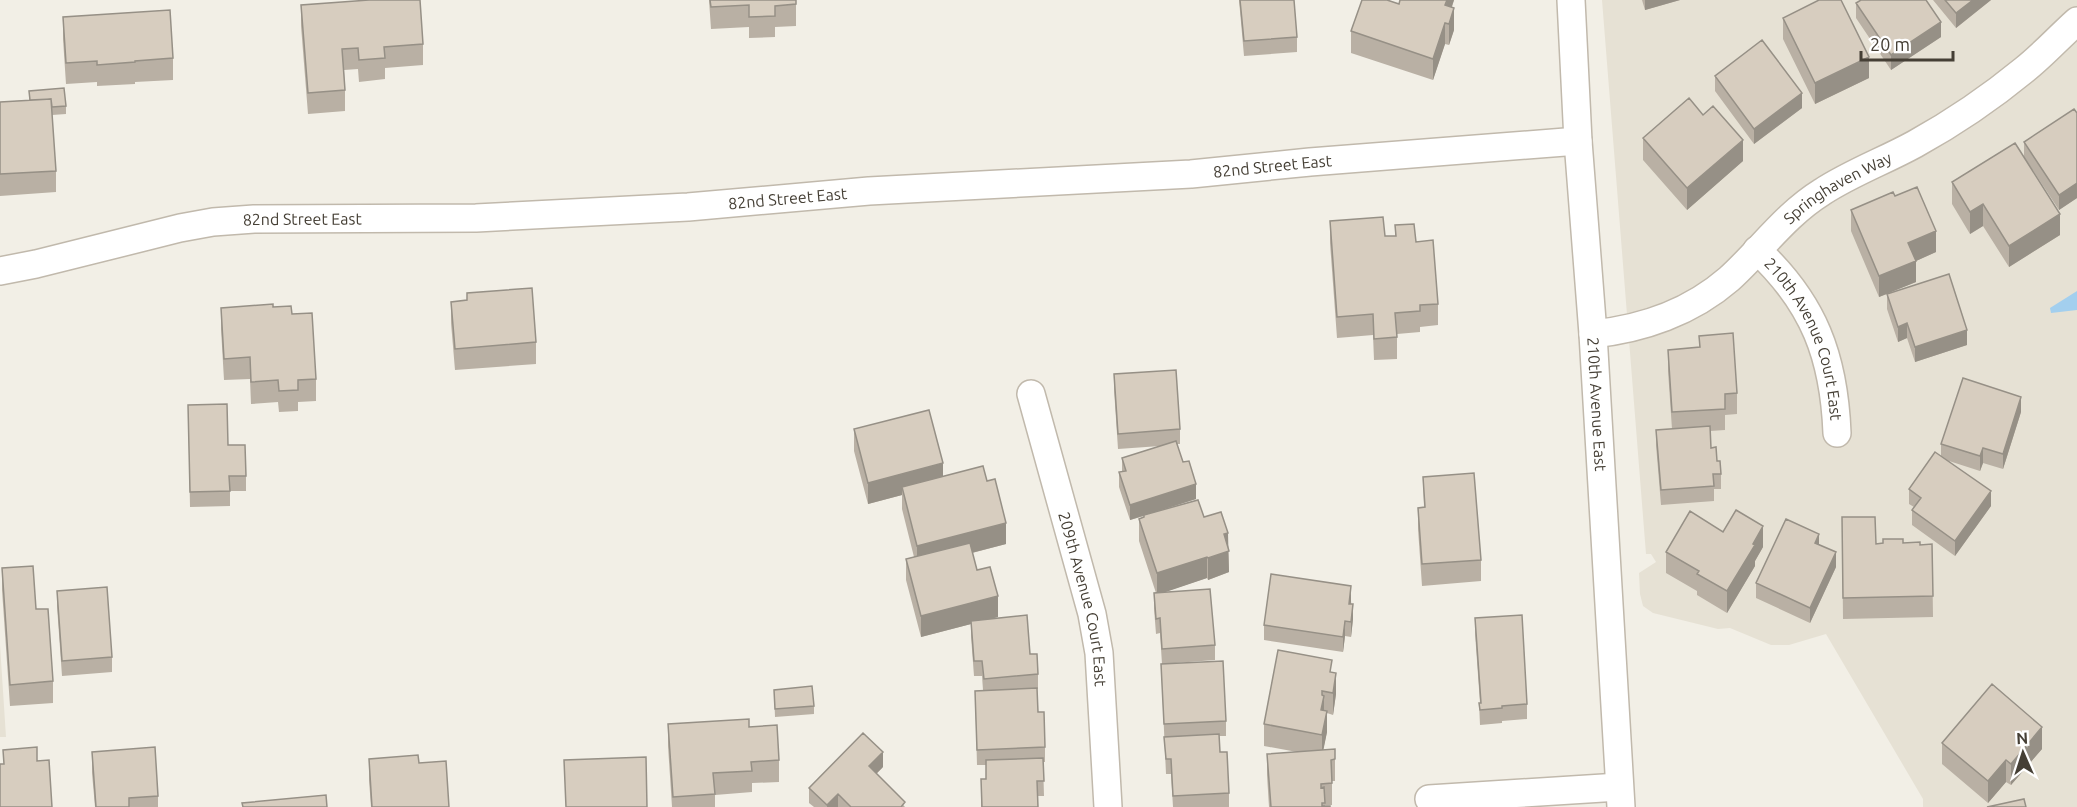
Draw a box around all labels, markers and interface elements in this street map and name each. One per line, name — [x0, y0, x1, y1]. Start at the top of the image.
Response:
scale bar — [1861, 24, 1952, 62]
text: 20 m — [1870, 34, 1910, 54]
street label: Springhaven Way — [1780, 148, 1894, 227]
street label: 82nd Street East — [1212, 151, 1333, 181]
street label: 82nd Street East — [727, 184, 848, 212]
street label: 82nd Street East — [242, 210, 363, 229]
street label: 210th Avenue Court East — [1761, 254, 1845, 422]
street label: 210th Avenue East — [1584, 337, 1610, 472]
street label: 209th Avenue Court East — [1055, 510, 1110, 688]
north arrow — [1993, 723, 2053, 783]
text: N — [2016, 729, 2029, 747]

